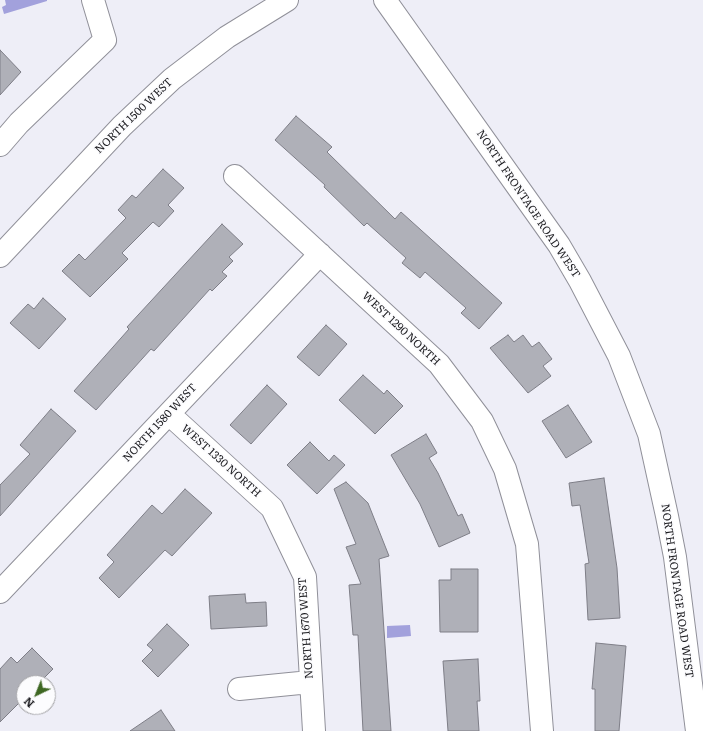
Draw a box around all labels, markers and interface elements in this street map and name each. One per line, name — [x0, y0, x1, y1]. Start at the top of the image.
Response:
street label: NORTH 1500 WEST — [93, 76, 175, 156]
street label: NORTH FRONTAGE ROAD WEST — [473, 127, 583, 281]
street label: WEST 1290 NORTH — [359, 289, 443, 369]
street label: NORTH 1580 WEST — [120, 381, 200, 465]
street label: WEST 1330 NORTH — [179, 422, 263, 500]
street label: NORTH FRONTAGE ROAD WEST — [658, 503, 696, 679]
street label: NORTH 1670 WEST — [296, 577, 316, 679]
north arrow — [16, 675, 56, 715]
text: N — [20, 694, 37, 712]

